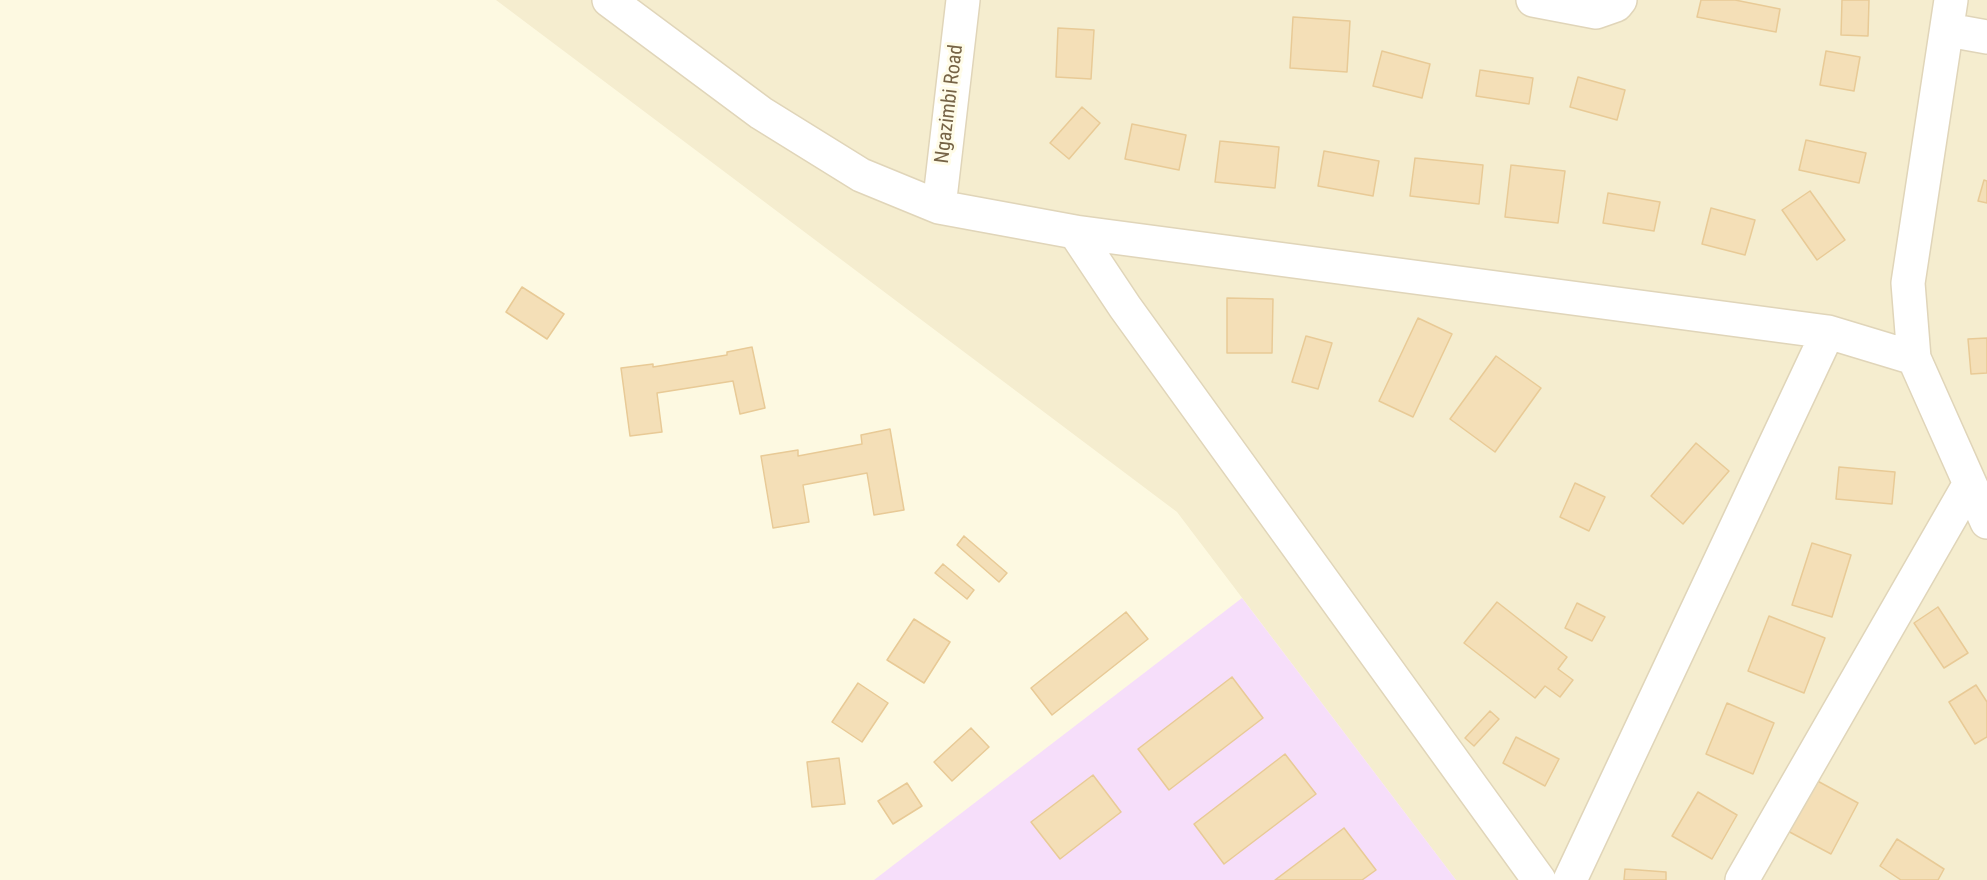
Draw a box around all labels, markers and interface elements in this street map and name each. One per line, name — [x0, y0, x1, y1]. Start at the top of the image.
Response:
street label: Ngazimbi Road — [931, 43, 969, 165]

